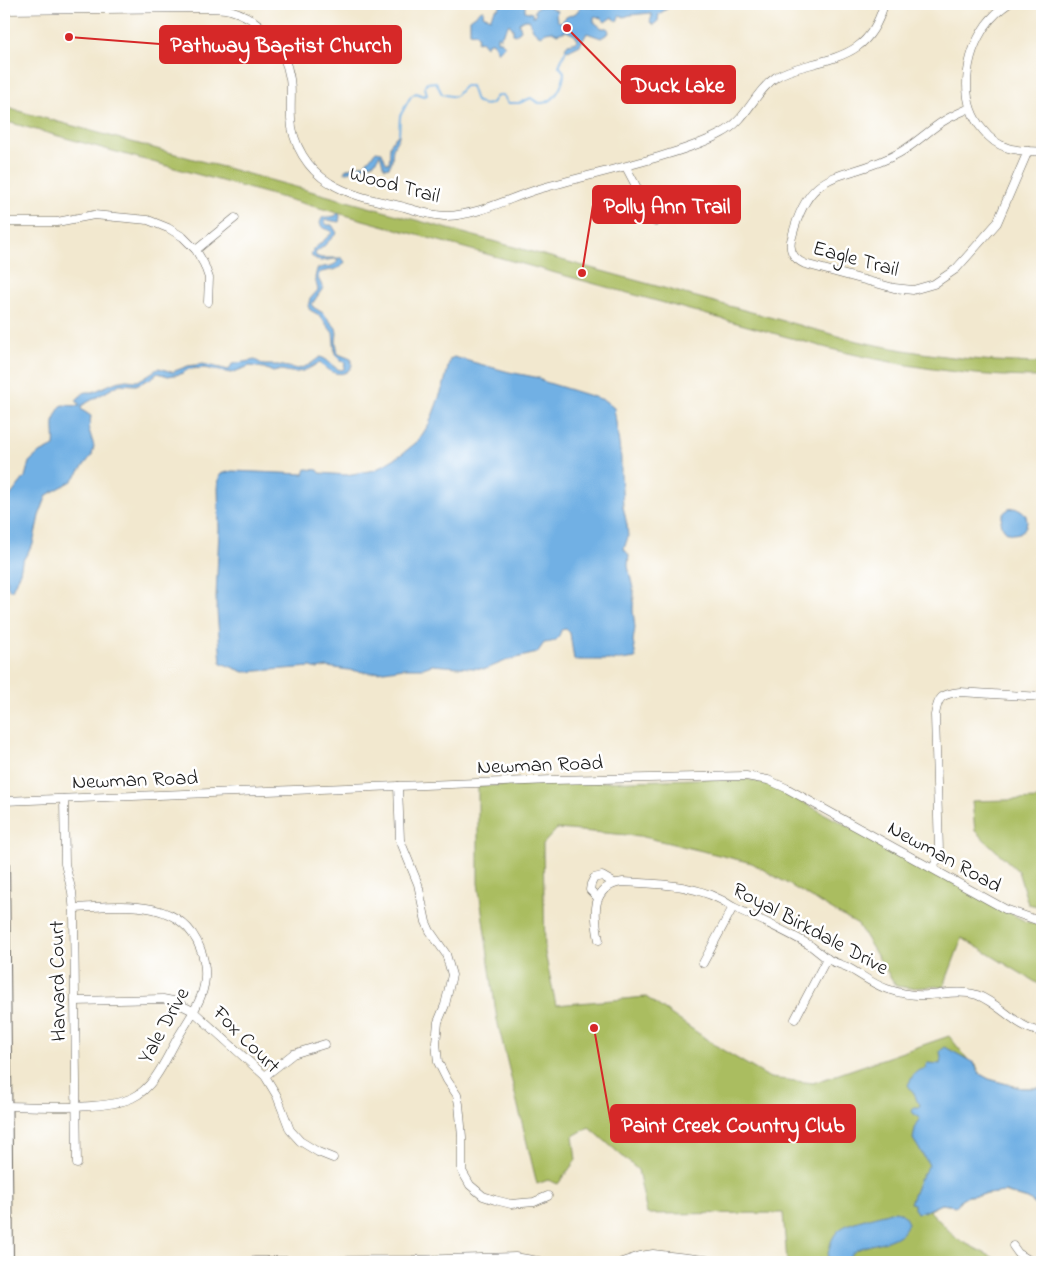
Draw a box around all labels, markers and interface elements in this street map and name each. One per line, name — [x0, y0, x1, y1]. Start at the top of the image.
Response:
callout: Pathway Baptist Church — [160, 26, 401, 63]
text: Pathway Baptist Church — [170, 31, 392, 64]
callout: Duck Lake — [622, 66, 735, 103]
text: Duck Lake — [630, 71, 726, 103]
street label: Wood Trail — [346, 159, 443, 212]
callout: Polly Ann Trail — [593, 186, 740, 223]
text: Polly Ann Trail — [603, 192, 731, 225]
street label: Eagle Trail — [809, 234, 902, 288]
street label: Newman Road — [476, 749, 604, 783]
street label: Newman Road — [71, 764, 199, 798]
street label: Newman Road — [882, 814, 1007, 902]
street label: Royal Birkdale Drive — [726, 876, 894, 986]
street label: Harvard Court — [43, 920, 75, 1042]
street label: Yale Drive — [132, 982, 198, 1070]
street label: Fox Court — [204, 999, 286, 1081]
callout: Paint Creek Country Club — [611, 1105, 855, 1142]
text: Paint Creek Country Club — [621, 1111, 845, 1144]

